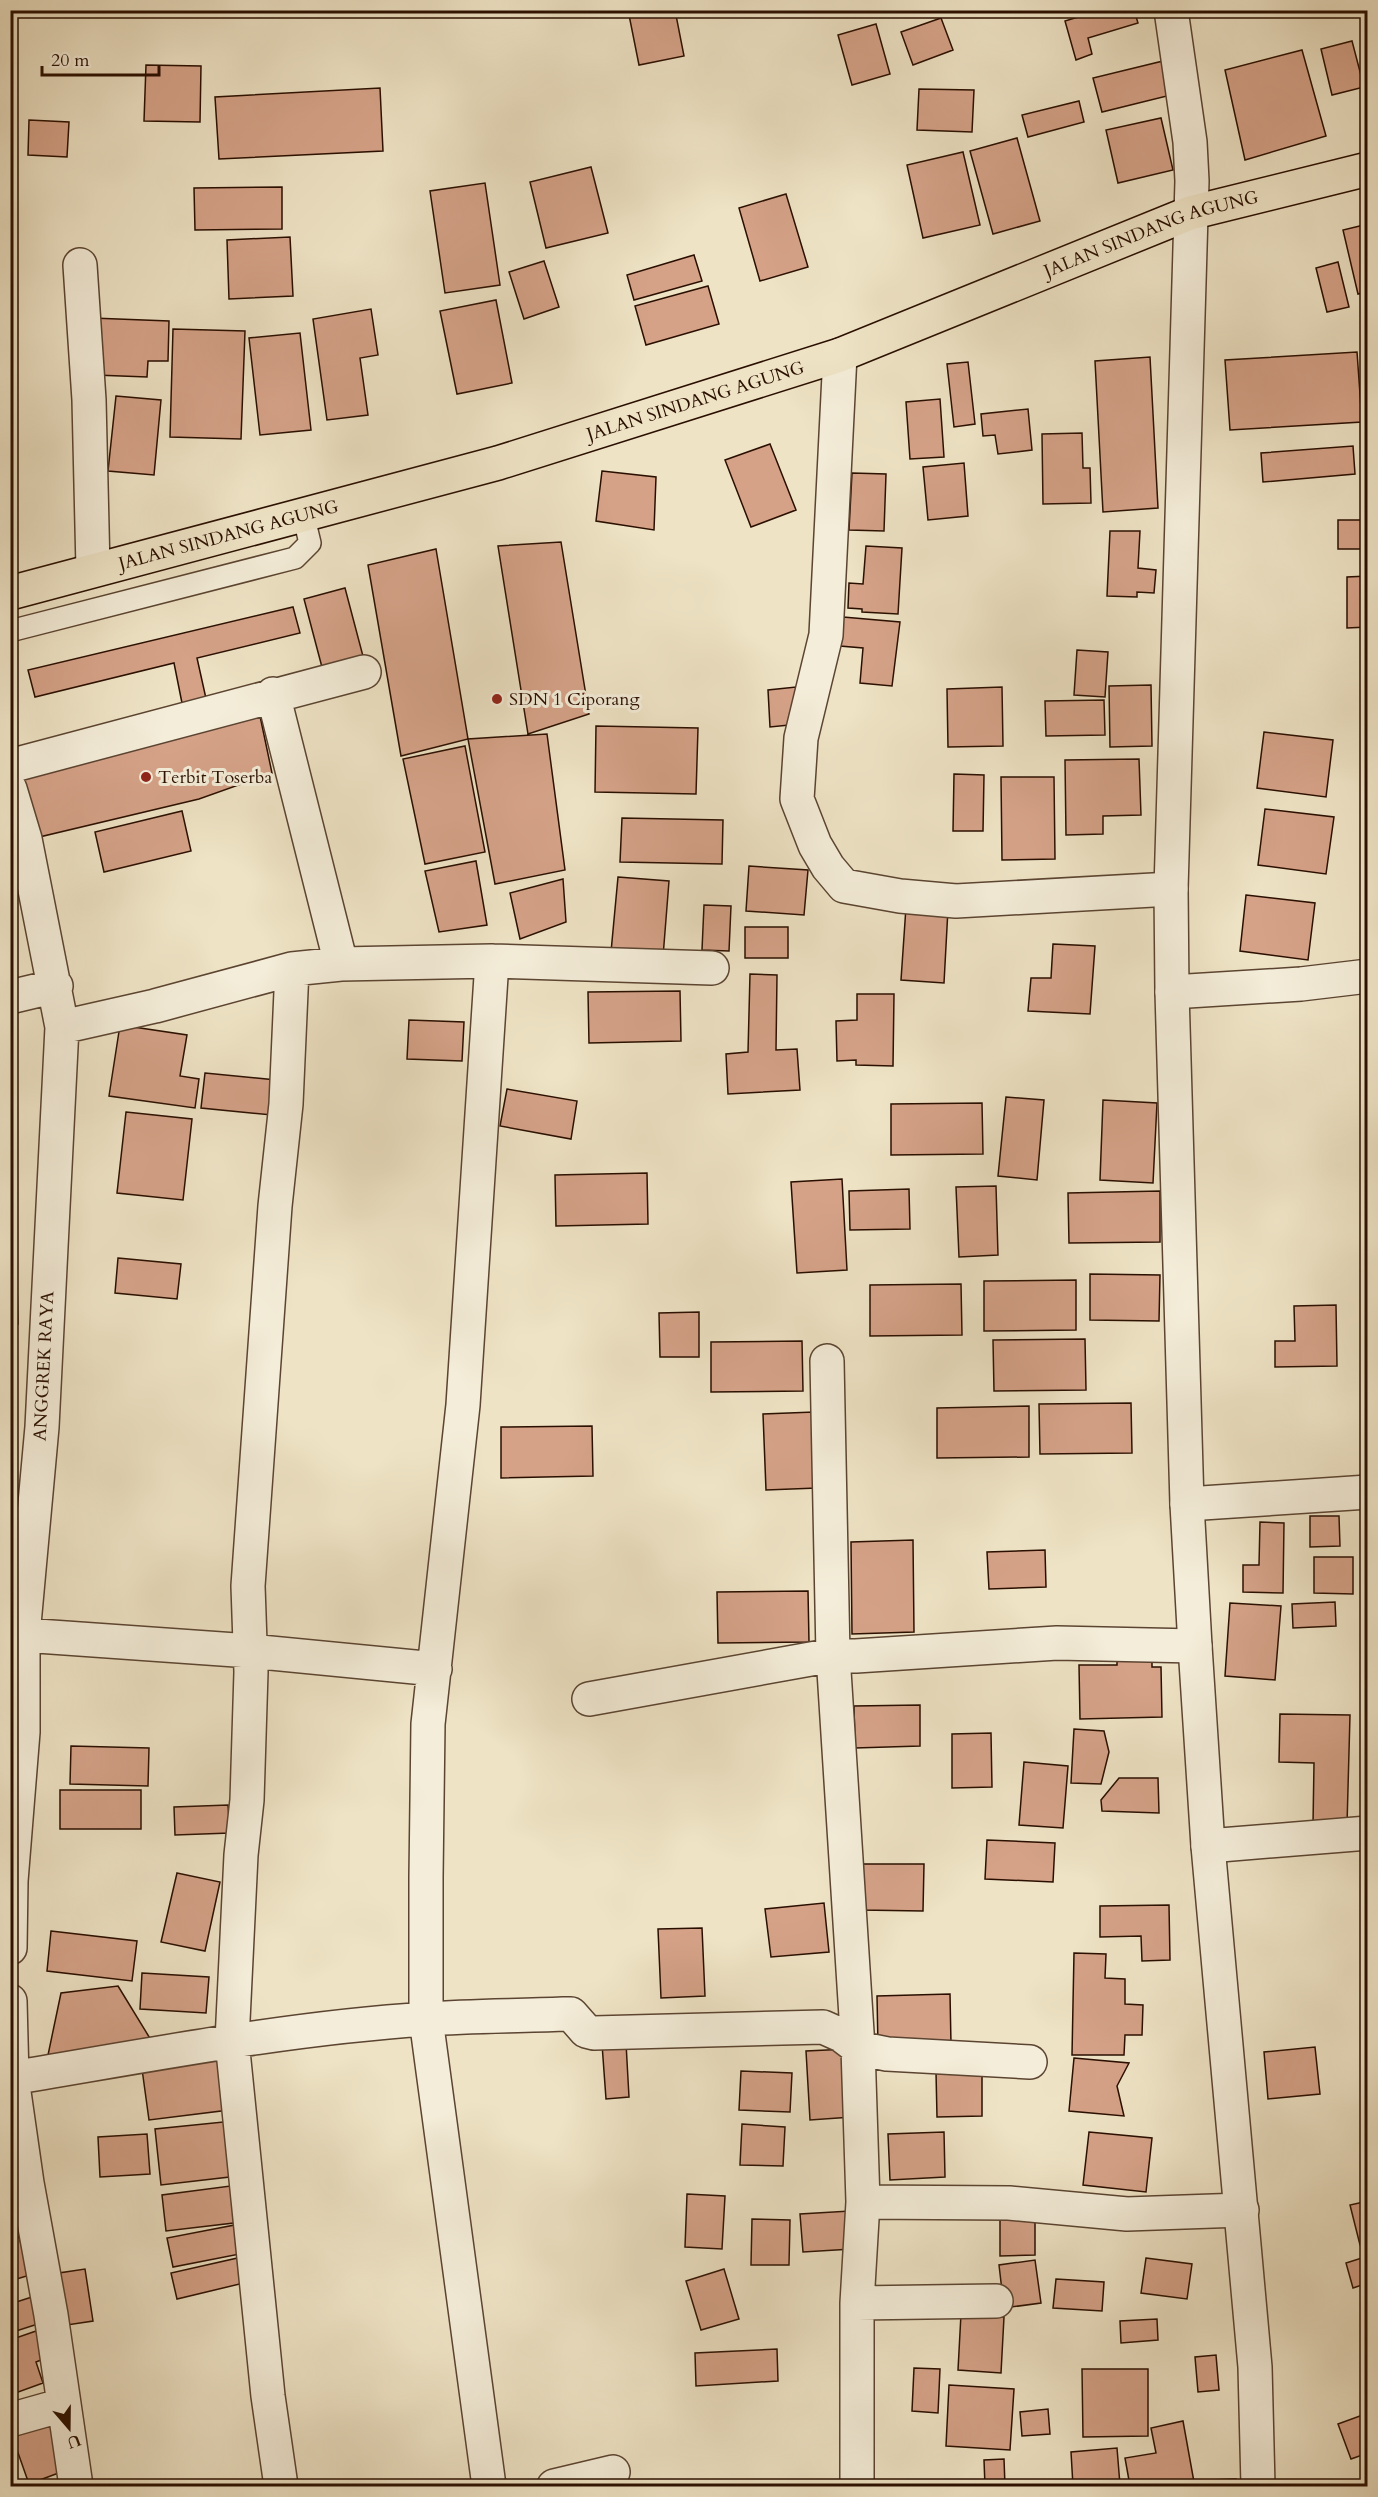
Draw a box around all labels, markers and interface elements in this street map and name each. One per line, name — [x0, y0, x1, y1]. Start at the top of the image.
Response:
scale bar — [42, 39, 159, 77]
text: 20 m — [51, 48, 90, 73]
street label: JALAN SINDANG AGUNG — [1037, 184, 1261, 285]
street label: JALAN SINDANG AGUNG — [581, 355, 807, 448]
street label: JALAN SINDANG AGUNG — [113, 494, 341, 577]
place label: SDN 1 Ciporang — [509, 687, 641, 712]
marker: SDN 1 Ciporang — [490, 692, 504, 706]
place label: Terbit Toserba — [158, 765, 273, 790]
marker: Terbit Toserba — [139, 770, 153, 784]
street label: ANGGREK RAYA — [28, 1290, 60, 1442]
north arrow — [39, 2398, 99, 2458]
text: U — [64, 2429, 84, 2454]

